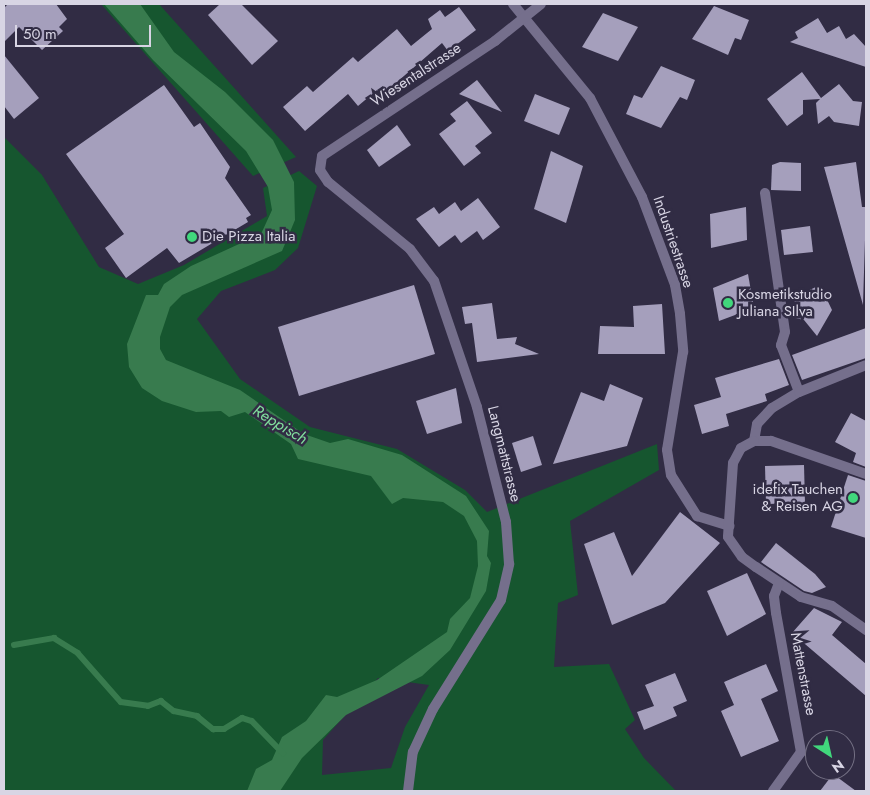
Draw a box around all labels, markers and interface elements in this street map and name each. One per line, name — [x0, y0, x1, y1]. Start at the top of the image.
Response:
scale bar — [18, 15, 154, 47]
text: 50 m — [23, 23, 57, 45]
street label: Wiesentalstrasse — [367, 39, 465, 111]
street label: Industriestrasse — [649, 194, 697, 290]
place label: Die Pizza Italia — [202, 228, 295, 246]
marker: Die Pizza Italia — [186, 231, 198, 243]
place label: Kosmetikstudio Juliana SIlva — [738, 285, 832, 320]
marker: Kosmetikstudio Juliana SIlva — [722, 297, 734, 309]
water label: Reppisch — [249, 401, 311, 449]
street label: Langmattstrasse — [483, 404, 525, 504]
place label: idefix Tauchen & Reisen AG — [753, 480, 843, 515]
marker: idefix Tauchen & Reisen AG — [847, 492, 859, 504]
street label: Mattenstrasse — [786, 631, 820, 717]
north arrow — [805, 730, 855, 780]
text: N — [828, 755, 848, 778]

